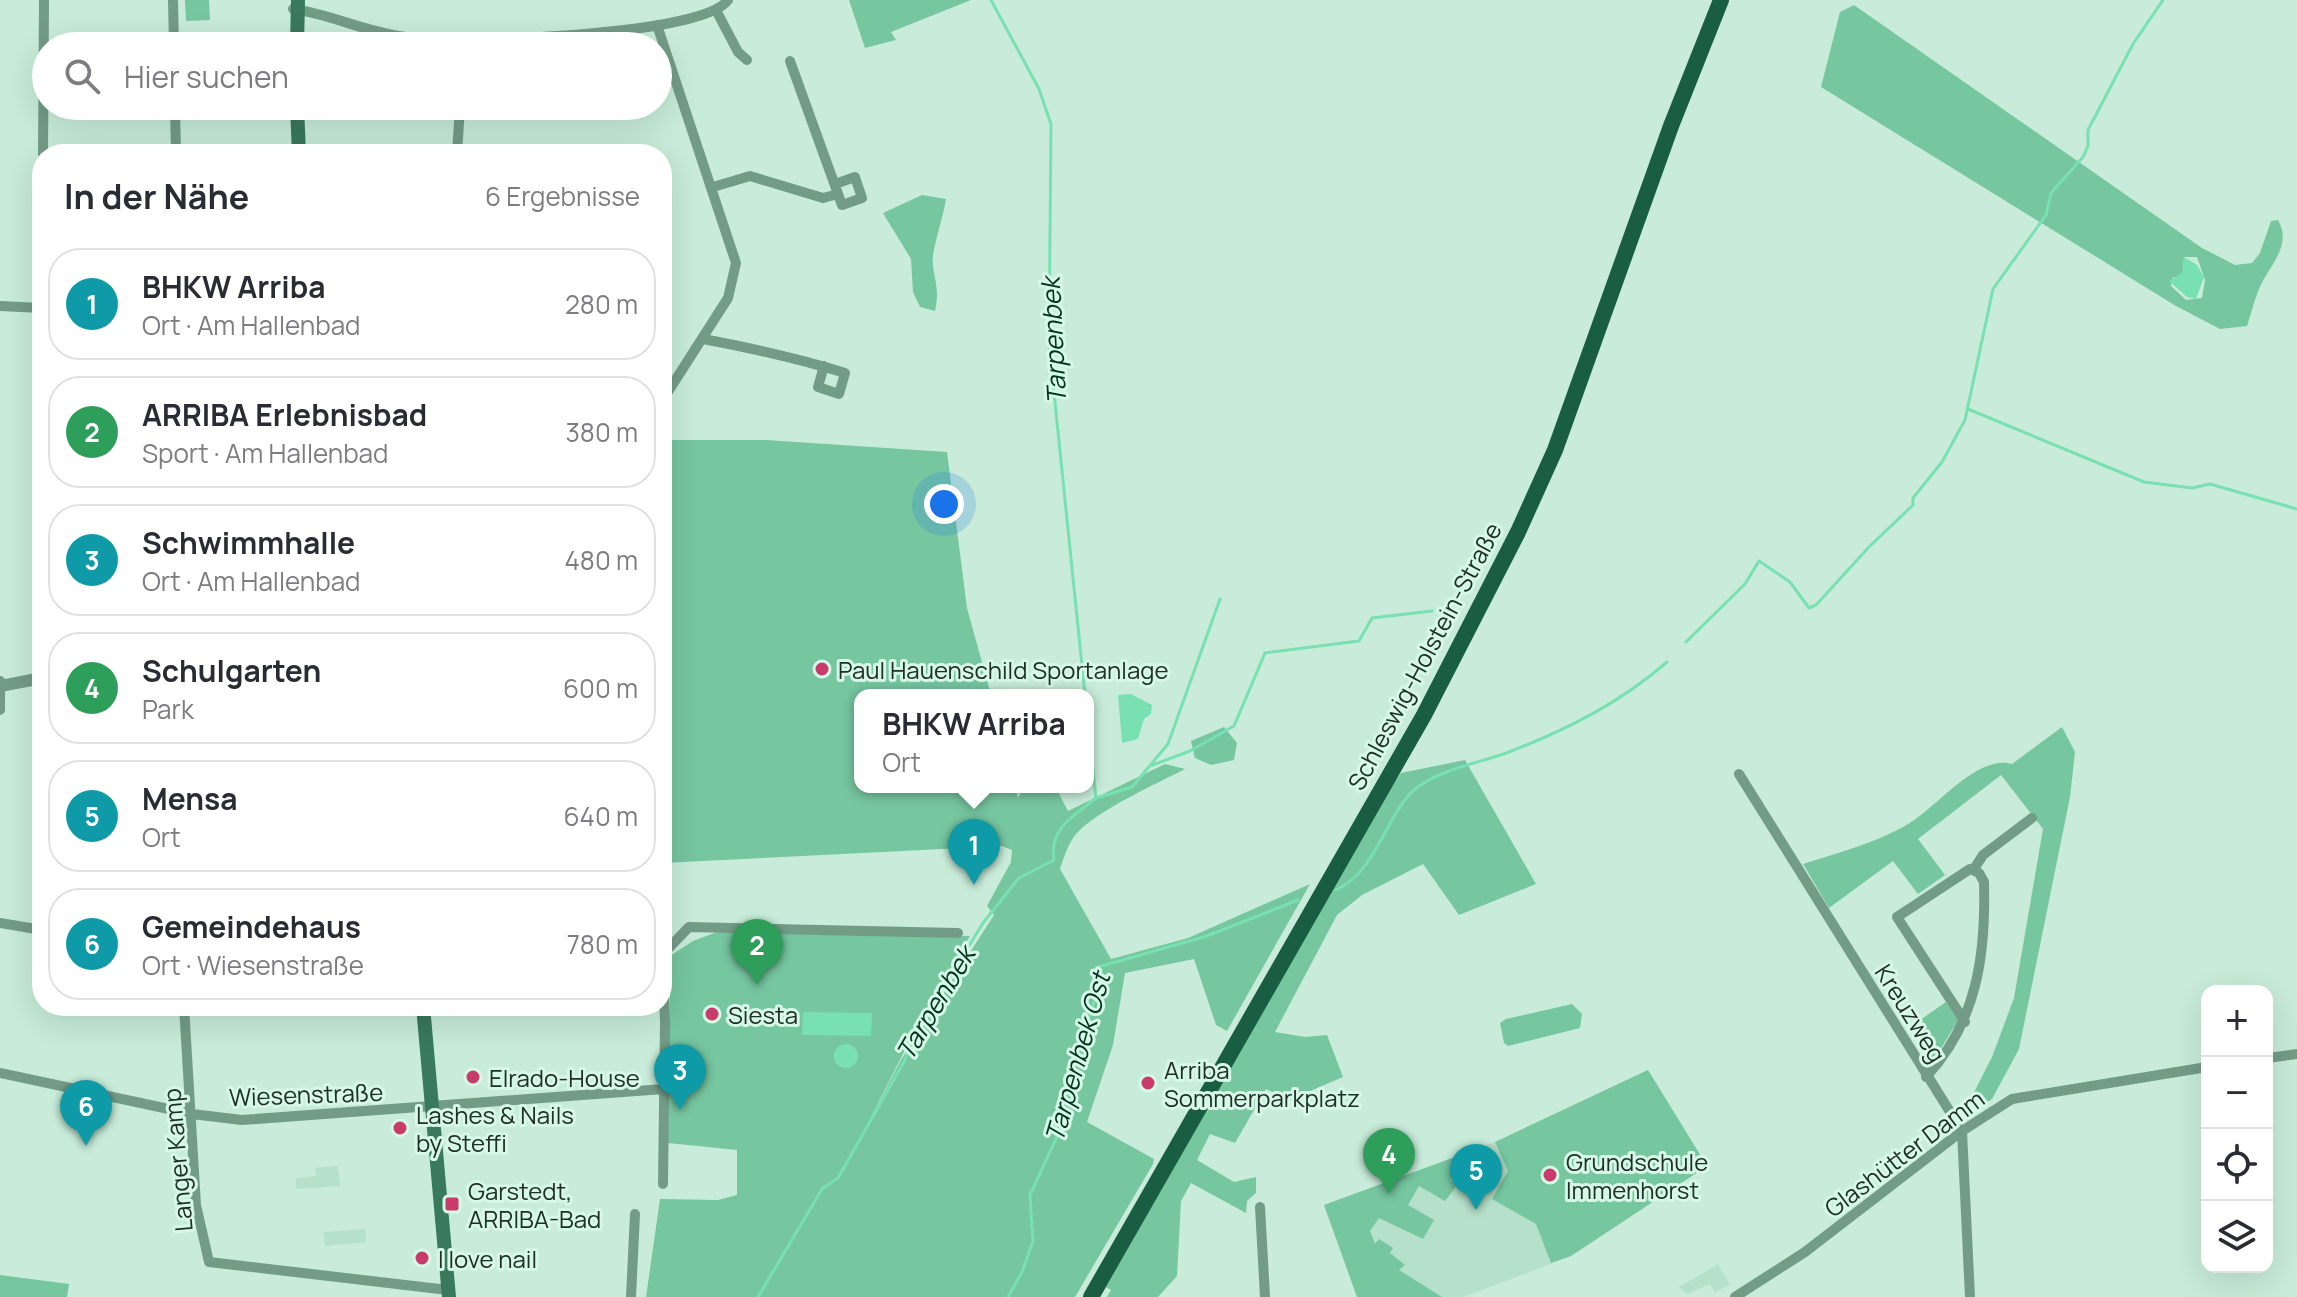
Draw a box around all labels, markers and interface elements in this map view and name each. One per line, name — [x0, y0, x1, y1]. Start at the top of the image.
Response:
search box — [32, 32, 672, 120]
icon: search — [60, 54, 104, 98]
text: Hier suchen — [124, 56, 289, 97]
text: In der Nähe — [64, 173, 249, 219]
text: 6 Ergebnisse — [485, 178, 640, 214]
text: BHKW Arriba — [142, 266, 325, 307]
water label: Tarpenbek — [1031, 273, 1074, 405]
text: 1 — [86, 286, 98, 322]
text: 280 m — [565, 286, 638, 322]
text: Ort · Am Hallenbad — [142, 307, 360, 343]
text: ARRIBA Erlebnisbad — [142, 394, 427, 435]
text: 2 — [84, 414, 100, 450]
text: 380 m — [565, 414, 638, 450]
text: Sport · Am Hallenbad — [142, 435, 388, 471]
your location — [924, 484, 964, 524]
street label: Schleswig-Holstein-Straße — [1339, 516, 1509, 796]
text: Schwimmhalle — [142, 522, 355, 563]
text: 3 — [84, 542, 100, 578]
text: 480 m — [564, 542, 638, 578]
text: Ort · Am Hallenbad — [142, 563, 360, 599]
text: Schulgarten — [142, 650, 321, 691]
place label: Paul Hauenschild Sportanlage — [838, 653, 1168, 686]
marker: Paul Hauenschild Sportanlage — [813, 660, 831, 678]
text: 4 — [84, 670, 100, 706]
text: 600 m — [563, 670, 638, 706]
popup — [854, 689, 1094, 793]
text: Park — [142, 691, 194, 727]
text: BHKW Arriba — [882, 703, 1066, 744]
text: Ort — [882, 744, 921, 780]
text: Mensa — [142, 778, 238, 819]
text: 5 — [84, 798, 100, 834]
text: 640 m — [563, 798, 638, 834]
text: Ort — [142, 819, 181, 855]
pin: 1 — [948, 819, 1000, 885]
text: Gemeindehaus — [142, 906, 361, 947]
pin: 2 — [731, 919, 783, 985]
text: 6 — [84, 926, 100, 962]
text: 780 m — [567, 926, 638, 962]
water label: Tarpenbek — [887, 936, 985, 1067]
text: Ort · Wiesenstraße — [142, 947, 364, 983]
street label: Kreuzweg — [1868, 958, 1954, 1068]
water label: Tarpenbek Ost — [1036, 966, 1119, 1146]
map controls — [2201, 985, 2273, 1273]
button: + — [2201, 985, 2273, 1057]
place label: Siesta — [728, 998, 798, 1031]
marker: Siesta — [703, 1005, 721, 1023]
pin: 3 — [654, 1044, 706, 1110]
place label: Arriba Sommerparkplatz — [1164, 1053, 1360, 1114]
button: − — [2201, 1057, 2273, 1129]
place label: Elrado-House — [489, 1061, 640, 1094]
marker: Elrado-House — [464, 1068, 482, 1086]
marker: Arriba Sommerparkplatz — [1139, 1074, 1157, 1092]
street label: Wiesenstraße — [228, 1075, 384, 1113]
pin: 6 — [60, 1080, 112, 1146]
street label: Glashütter Damm — [1817, 1082, 1991, 1224]
street label: Langer Kamp — [154, 1087, 200, 1233]
place label: Lashes & Nails by Steffi — [416, 1098, 574, 1159]
marker: Lashes & Nails by Steffi — [391, 1119, 409, 1137]
pin: 4 — [1363, 1128, 1415, 1194]
button: locate — [2201, 1129, 2273, 1201]
pin: 5 — [1450, 1144, 1502, 1210]
place label: Grundschule Immenhorst — [1566, 1145, 1708, 1206]
marker: Grundschule Immenhorst — [1541, 1166, 1559, 1184]
place label: Garstedt, ARRIBA-Bad — [468, 1174, 601, 1235]
marker: Garstedt, ARRIBA-Bad — [443, 1195, 461, 1213]
button: layers — [2201, 1201, 2273, 1273]
place label: I love nail — [438, 1242, 537, 1275]
marker: I love nail — [413, 1249, 431, 1267]

